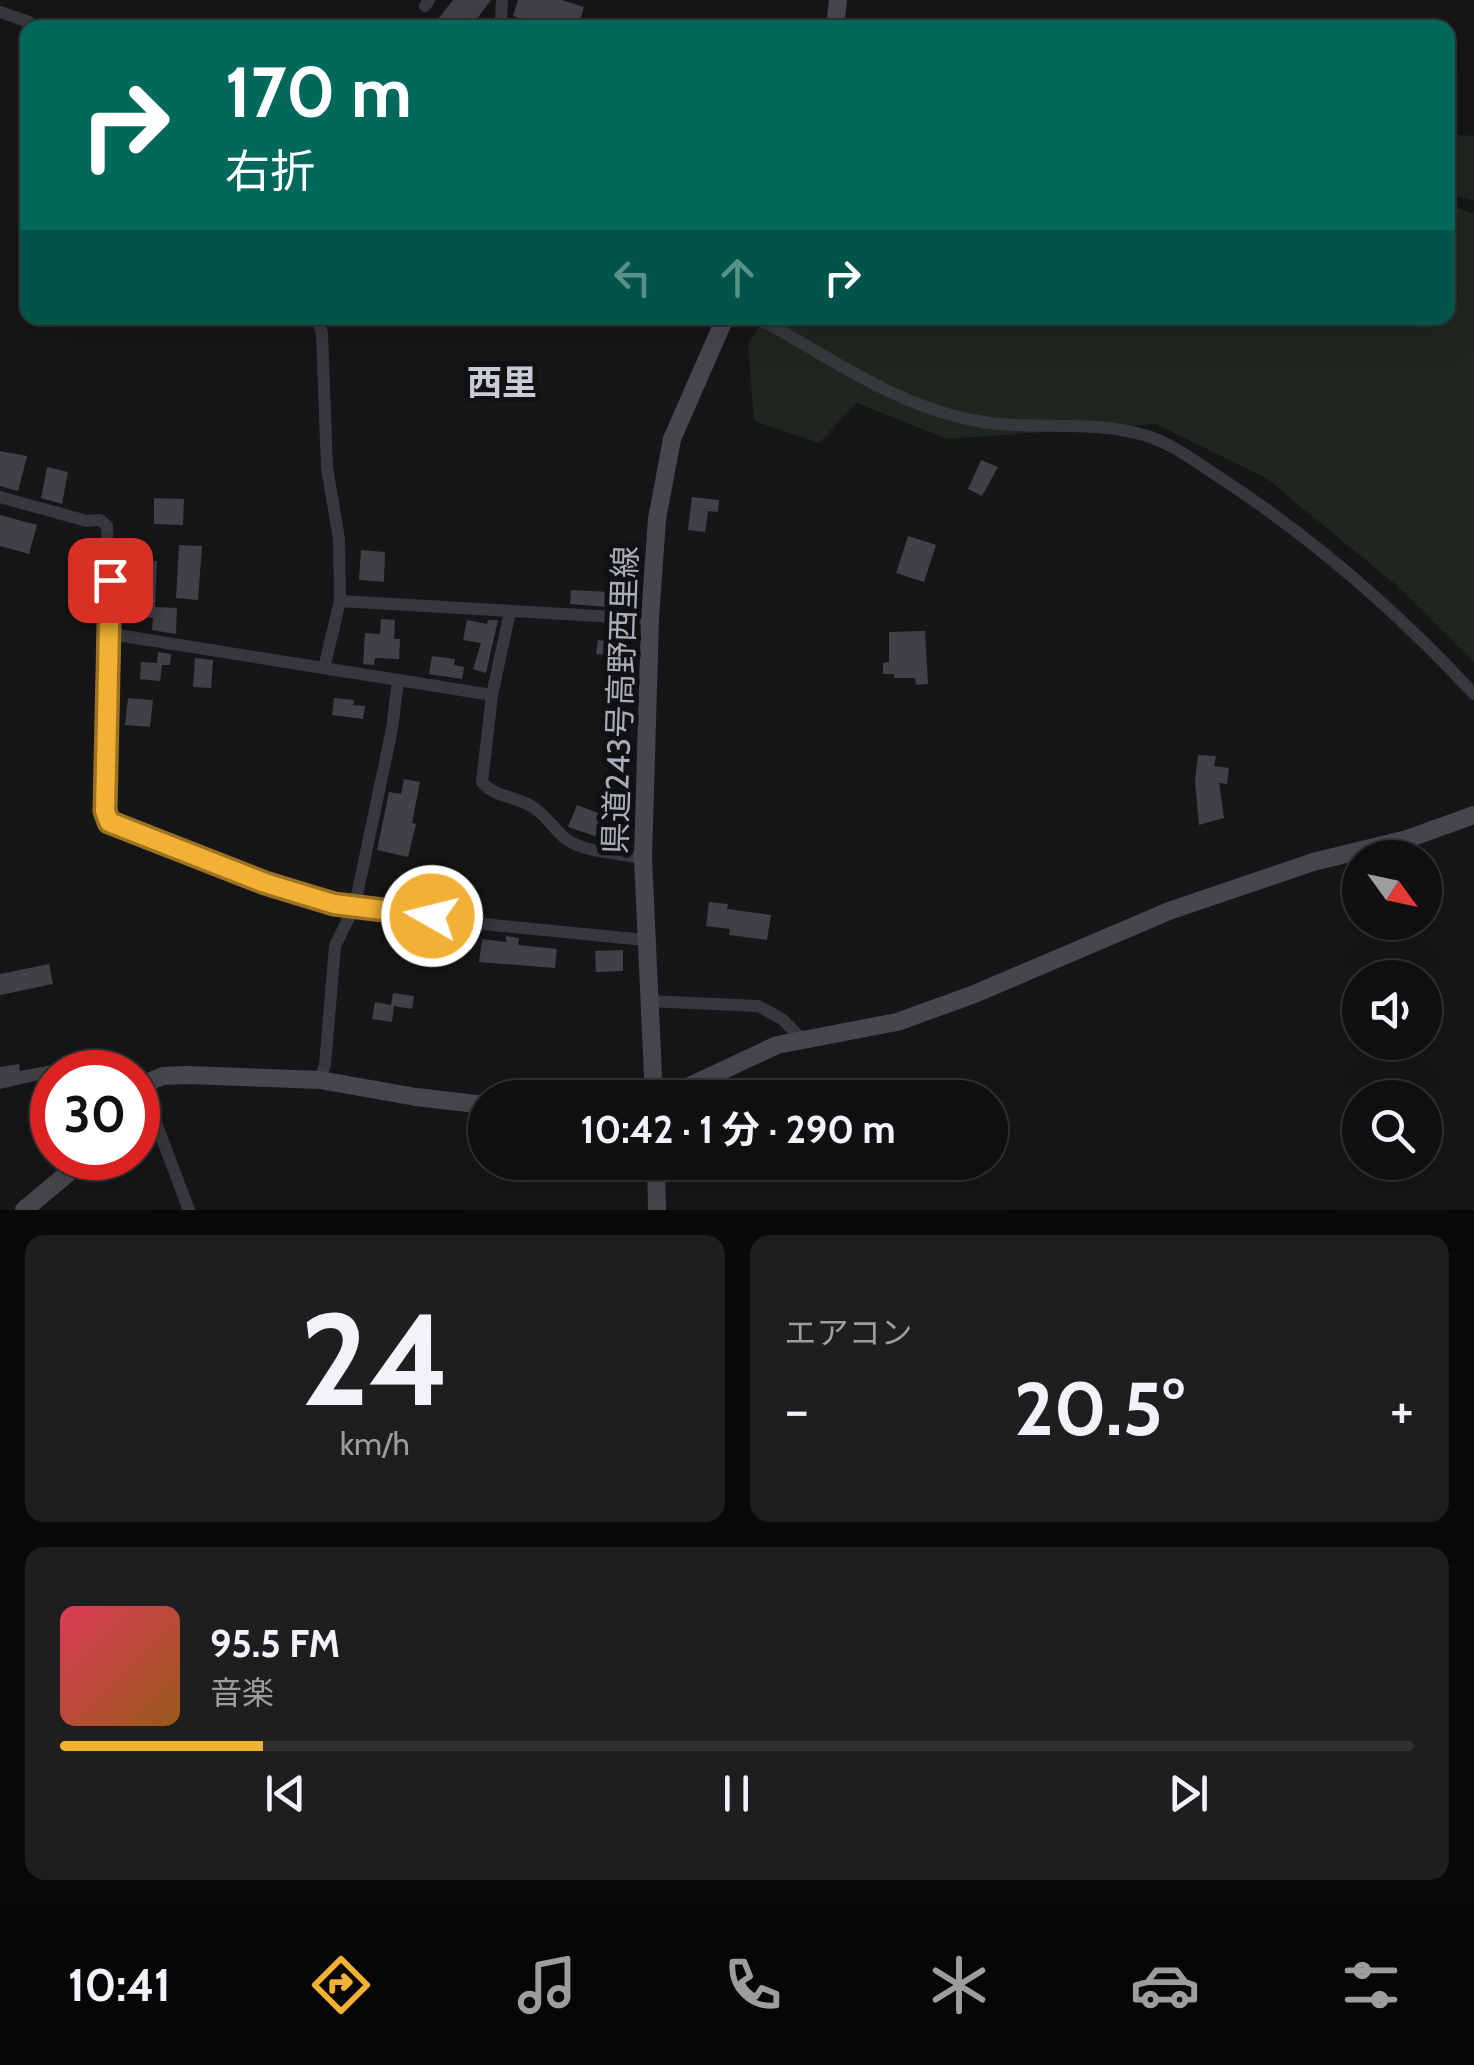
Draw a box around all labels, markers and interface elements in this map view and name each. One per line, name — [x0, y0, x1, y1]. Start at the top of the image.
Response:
text: 170 m — [225, 49, 412, 135]
icon: right — [60, 60, 190, 190]
text: 右折 — [225, 144, 315, 198]
icon: left — [605, 250, 660, 305]
icon: ahead — [710, 250, 765, 305]
icon: right — [815, 250, 870, 305]
district label: 西里 — [467, 361, 537, 404]
pin — [68, 538, 153, 623]
street label: 県道243号高野西里線 — [595, 545, 645, 855]
icon: arrive — [83, 553, 138, 608]
north arrow — [1342, 840, 1442, 940]
map controls — [1342, 840, 1442, 1180]
position arrow — [380, 864, 484, 968]
button: sound — [1342, 960, 1442, 1060]
speed limit sign: 30 — [30, 1050, 160, 1180]
button: search — [1342, 1080, 1442, 1180]
text: 10:42 · 1 分 · 290 m — [580, 1106, 896, 1153]
text: 24 — [300, 1280, 450, 1438]
text: エアコン — [785, 1313, 913, 1352]
text: 20.5° — [1014, 1363, 1184, 1454]
text: − — [785, 1376, 809, 1443]
text: + — [1390, 1376, 1414, 1443]
text: km/h — [340, 1424, 410, 1463]
text: 95.5 FM — [210, 1620, 340, 1667]
text: 音楽 — [210, 1673, 274, 1712]
icon: previous — [258, 1766, 313, 1821]
icon: pause — [709, 1766, 764, 1821]
icon: next — [1161, 1766, 1216, 1821]
icon: directions — [306, 1950, 376, 2020]
icon: music — [512, 1950, 582, 2020]
icon: phone — [718, 1950, 788, 2020]
icon: climate — [924, 1950, 994, 2020]
icon: car — [1130, 1950, 1200, 2020]
icon: filters — [1336, 1950, 1406, 2020]
text: 10:41 — [68, 1958, 171, 2012]

